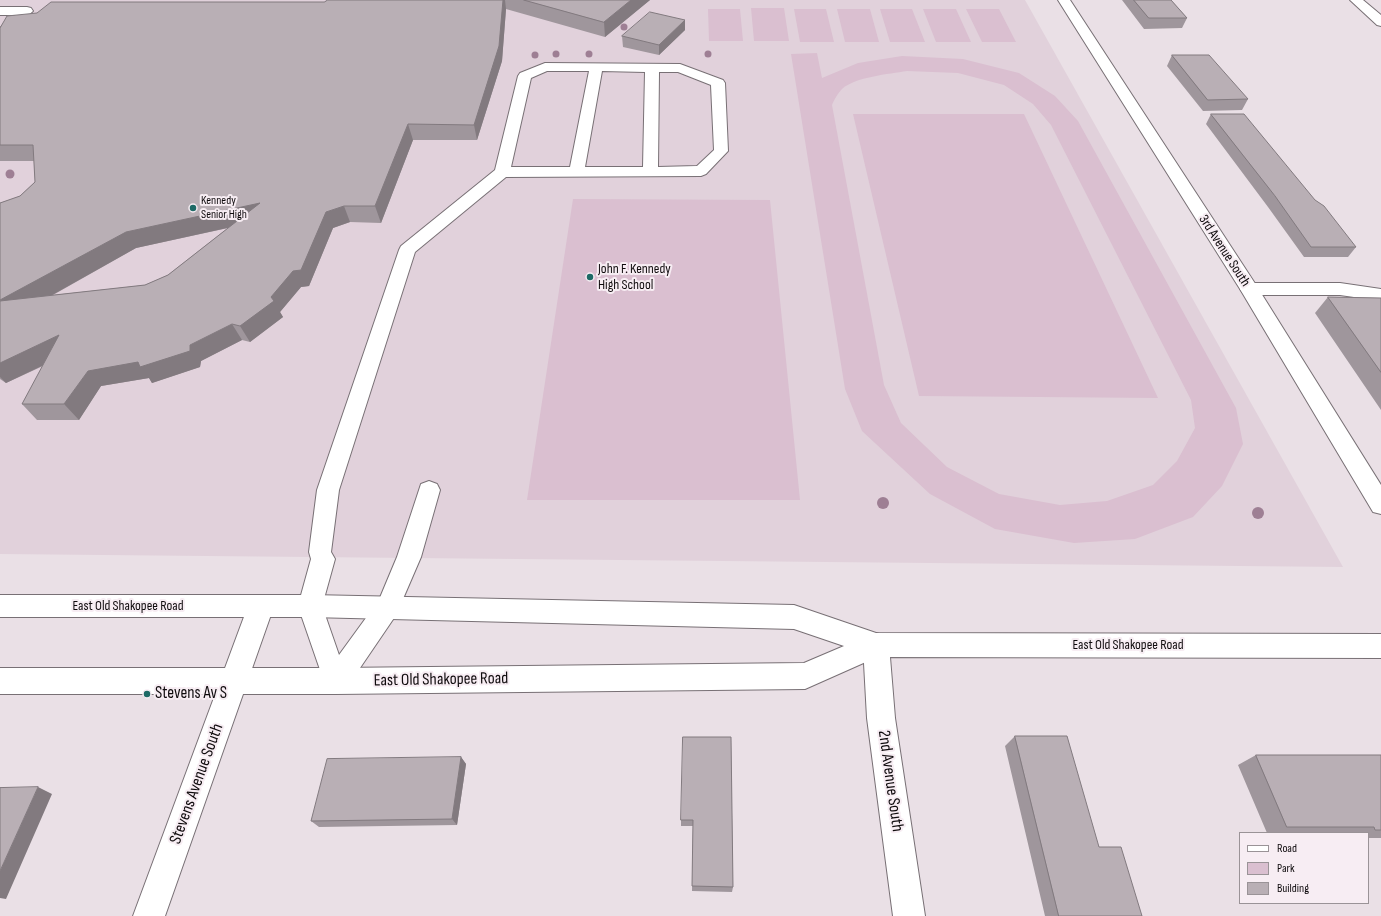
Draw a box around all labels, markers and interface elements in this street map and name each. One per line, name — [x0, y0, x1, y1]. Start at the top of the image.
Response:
place label: Kennedy Senior High — [201, 194, 247, 222]
marker: Kennedy Senior High — [188, 203, 198, 213]
street label: 3rd Avenue South — [1195, 212, 1253, 290]
place label: John F. Kennedy High School — [598, 261, 671, 294]
marker: John F. Kennedy High School — [585, 272, 595, 282]
street label: East Old Shakopee Road — [73, 598, 183, 614]
street label: East Old Shakopee Road — [1073, 637, 1183, 653]
street label: East Old Shakopee Road — [373, 669, 509, 691]
place label: Stevens Av S — [155, 684, 227, 704]
marker: Stevens Av S — [142, 689, 152, 699]
street label: Stevens Avenue South — [166, 721, 228, 847]
street label: 2nd Avenue South — [873, 729, 907, 833]
legend — [1239, 832, 1369, 904]
text: Road — [1277, 841, 1297, 856]
text: Park — [1277, 861, 1295, 876]
text: Building — [1277, 881, 1309, 896]

